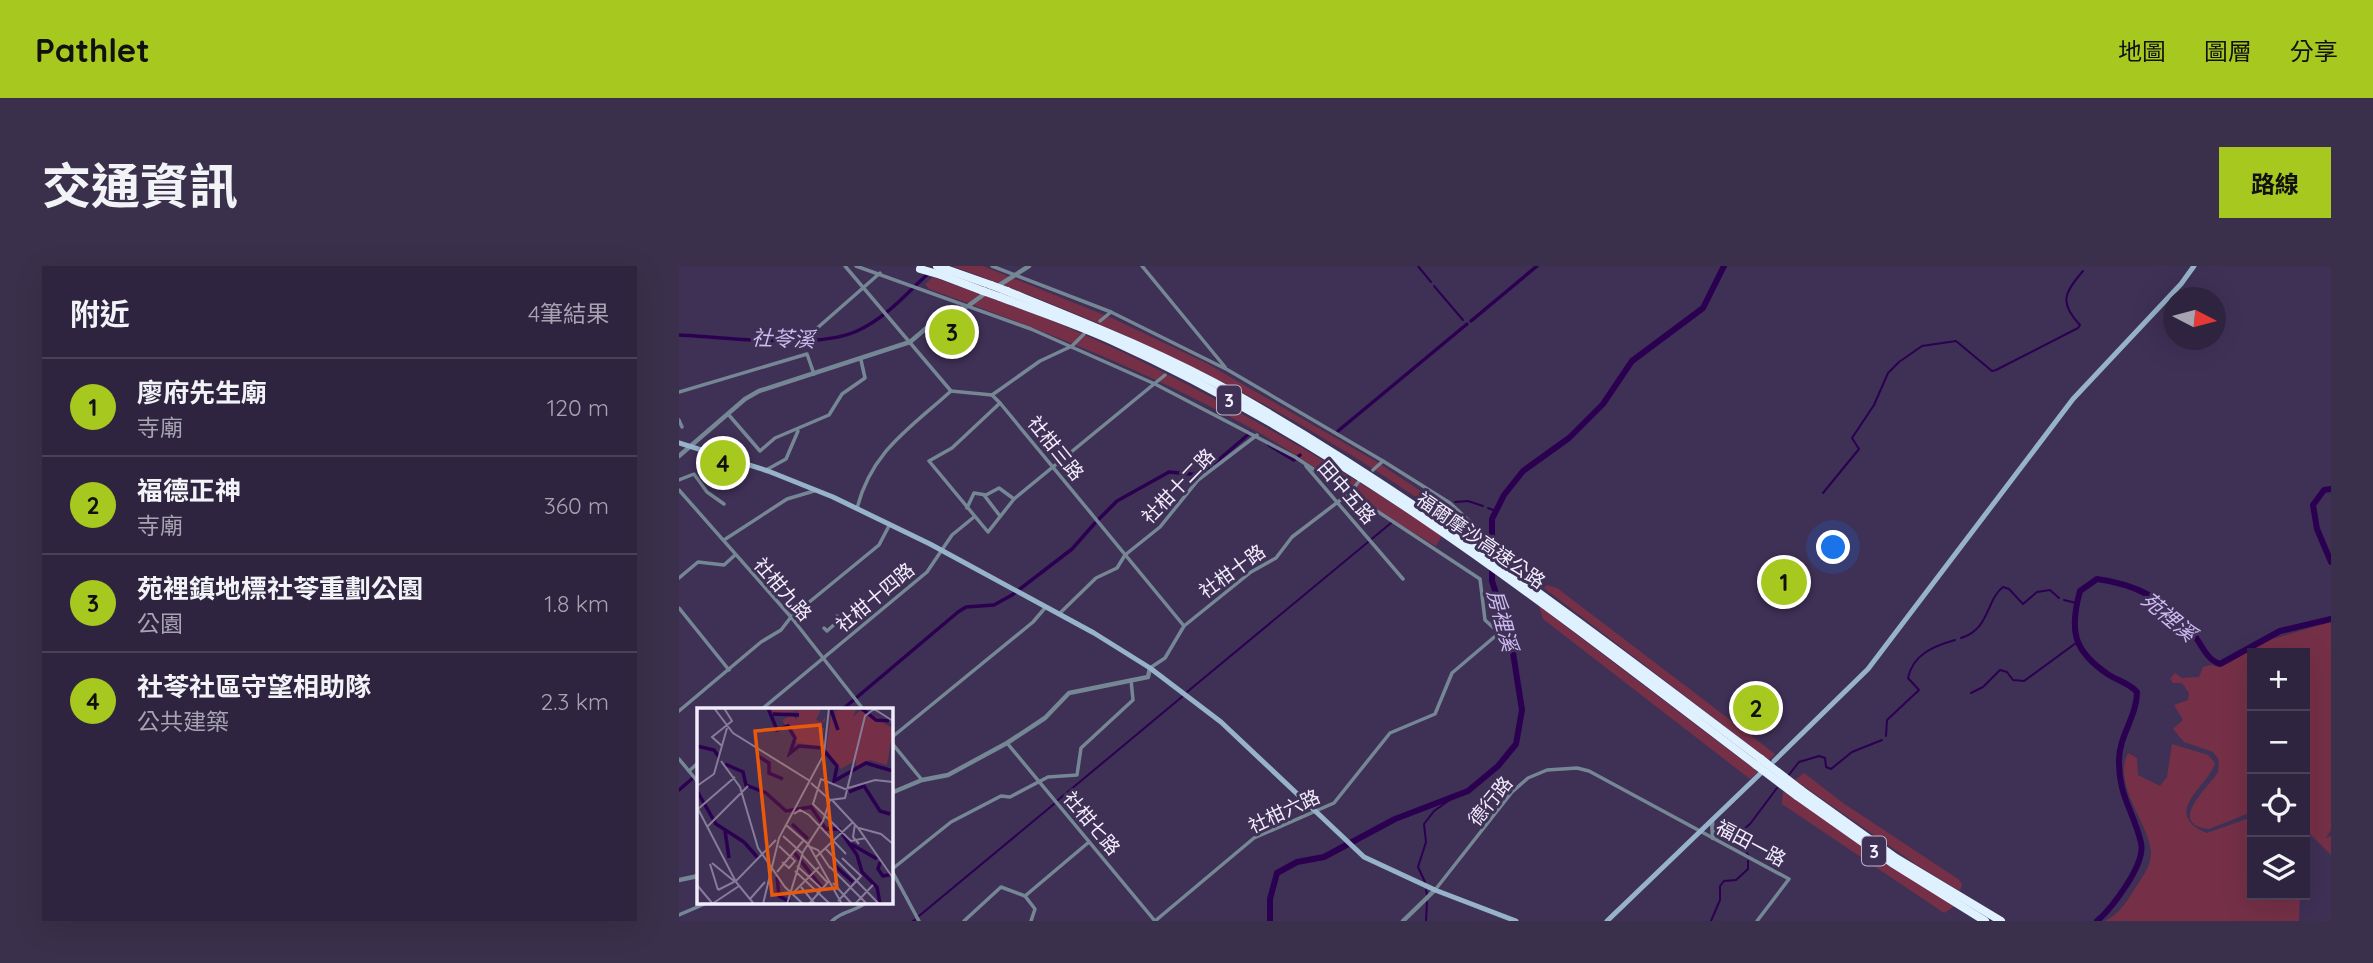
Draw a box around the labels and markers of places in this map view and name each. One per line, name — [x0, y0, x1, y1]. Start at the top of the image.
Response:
pin: 3 — [929, 306, 975, 358]
pin: 4 — [700, 437, 746, 489]
pin: 1 — [1761, 556, 1807, 608]
pin: 2 — [1733, 682, 1779, 734]

